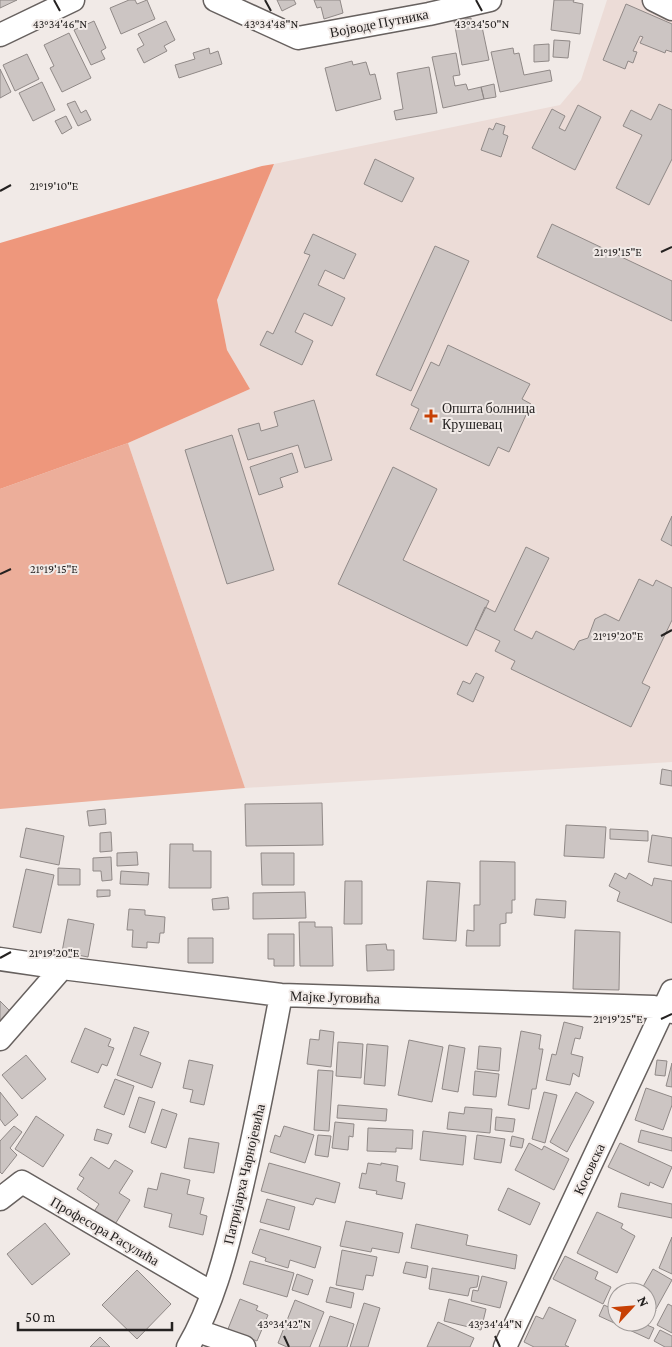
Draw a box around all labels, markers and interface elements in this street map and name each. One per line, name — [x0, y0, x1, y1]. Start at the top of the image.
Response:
street label: Војводе Путника — [328, 5, 431, 40]
text: 43°34'46"N — [33, 17, 87, 31]
text: 43°34'48"N — [244, 17, 298, 31]
text: 43°34'50"N — [455, 17, 509, 31]
text: 21°19'10"E — [30, 179, 79, 193]
text: 21°19'15"E — [594, 245, 642, 259]
place label: Општа болница Крушевац — [442, 400, 536, 432]
marker: Општа болница Крушевац — [424, 409, 438, 423]
text: 21°19'15"E — [30, 562, 78, 576]
text: 21°19'20"E — [593, 629, 644, 643]
text: 21°19'20"E — [29, 946, 80, 960]
street label: Мајке Југовића — [290, 987, 381, 1007]
text: 21°19'25"E — [593, 1012, 643, 1026]
street label: Патријарха Чарнојевића — [220, 1101, 268, 1246]
street label: Косовска — [570, 1140, 608, 1197]
street label: Професора Расулића — [48, 1193, 163, 1269]
north arrow — [607, 1282, 657, 1332]
text: N — [634, 1294, 653, 1310]
scale bar — [18, 1300, 171, 1332]
text: 50 m — [25, 1309, 55, 1325]
text: 43°34'42"N — [257, 1317, 311, 1331]
text: 43°34'44"N — [468, 1317, 522, 1331]

